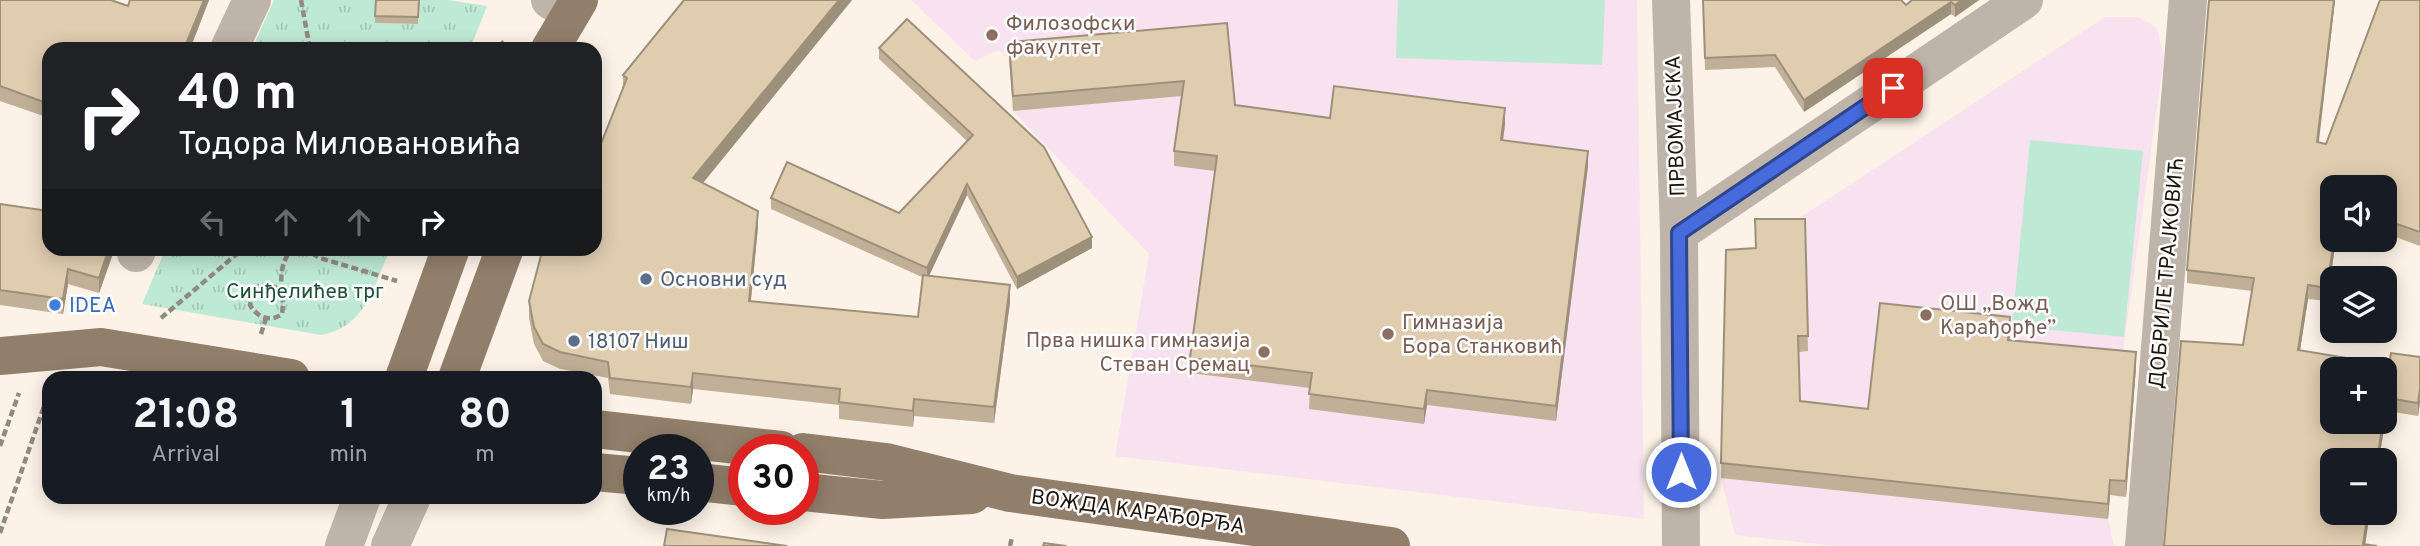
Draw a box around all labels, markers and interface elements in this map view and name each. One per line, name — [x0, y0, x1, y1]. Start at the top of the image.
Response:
place label: Филозофски факултет — [1006, 11, 1135, 62]
marker: Филозофски факултет — [984, 27, 1000, 43]
street label: ПРВОМАЈСКА — [1661, 55, 1692, 197]
pin — [1863, 58, 1923, 118]
text: 40 m — [178, 65, 297, 127]
icon: arrive — [1874, 69, 1912, 107]
icon: right — [63, 70, 154, 161]
text: Тодора Миловановића — [178, 126, 521, 166]
street label: ДОБРИЛЕ ТРАЈКОВИЋ — [2144, 156, 2191, 390]
map controls — [2320, 175, 2397, 525]
button: sound — [2320, 175, 2397, 252]
icon: left — [194, 203, 232, 241]
icon: ahead — [267, 203, 305, 241]
icon: ahead — [340, 203, 378, 241]
icon: right — [413, 203, 451, 241]
button: layers — [2320, 266, 2397, 343]
place label: Основни суд — [660, 267, 787, 294]
marker: Основни суд — [638, 271, 654, 287]
park label: Синђелићев трг — [226, 279, 384, 306]
place label: ОШ „Вожд Карађорђе” — [1940, 291, 2056, 342]
place label: IDEA — [69, 293, 116, 320]
marker: IDEA — [47, 297, 63, 313]
marker: ОШ „Вожд Карађорђе” — [1918, 307, 1934, 323]
place label: Гимназија Бора Станковић — [1402, 310, 1562, 361]
marker: Гимназија Бора Станковић — [1380, 326, 1396, 342]
place label: Прва нишка гимназија Стеван Сремац — [1026, 328, 1250, 379]
place label: 18107 Ниш — [588, 329, 689, 356]
marker: 18107 Ниш — [566, 333, 582, 349]
marker: Прва нишка гимназија Стеван Сремац — [1256, 344, 1272, 360]
button: + — [2320, 357, 2397, 434]
text: 21:08 — [132, 390, 239, 443]
text: 1 — [340, 390, 357, 443]
text: 80 — [458, 390, 512, 443]
speed limit sign: 30 — [728, 434, 819, 525]
position arrow — [1644, 435, 1718, 509]
text: Arrival — [151, 441, 220, 470]
text: min — [330, 441, 368, 470]
text: m — [475, 441, 495, 470]
text: 23 — [647, 448, 690, 492]
button: − — [2320, 448, 2397, 525]
street label: ВОЖДА КАРАЂОРЂА — [1029, 484, 1246, 541]
text: km/h — [647, 485, 690, 508]

